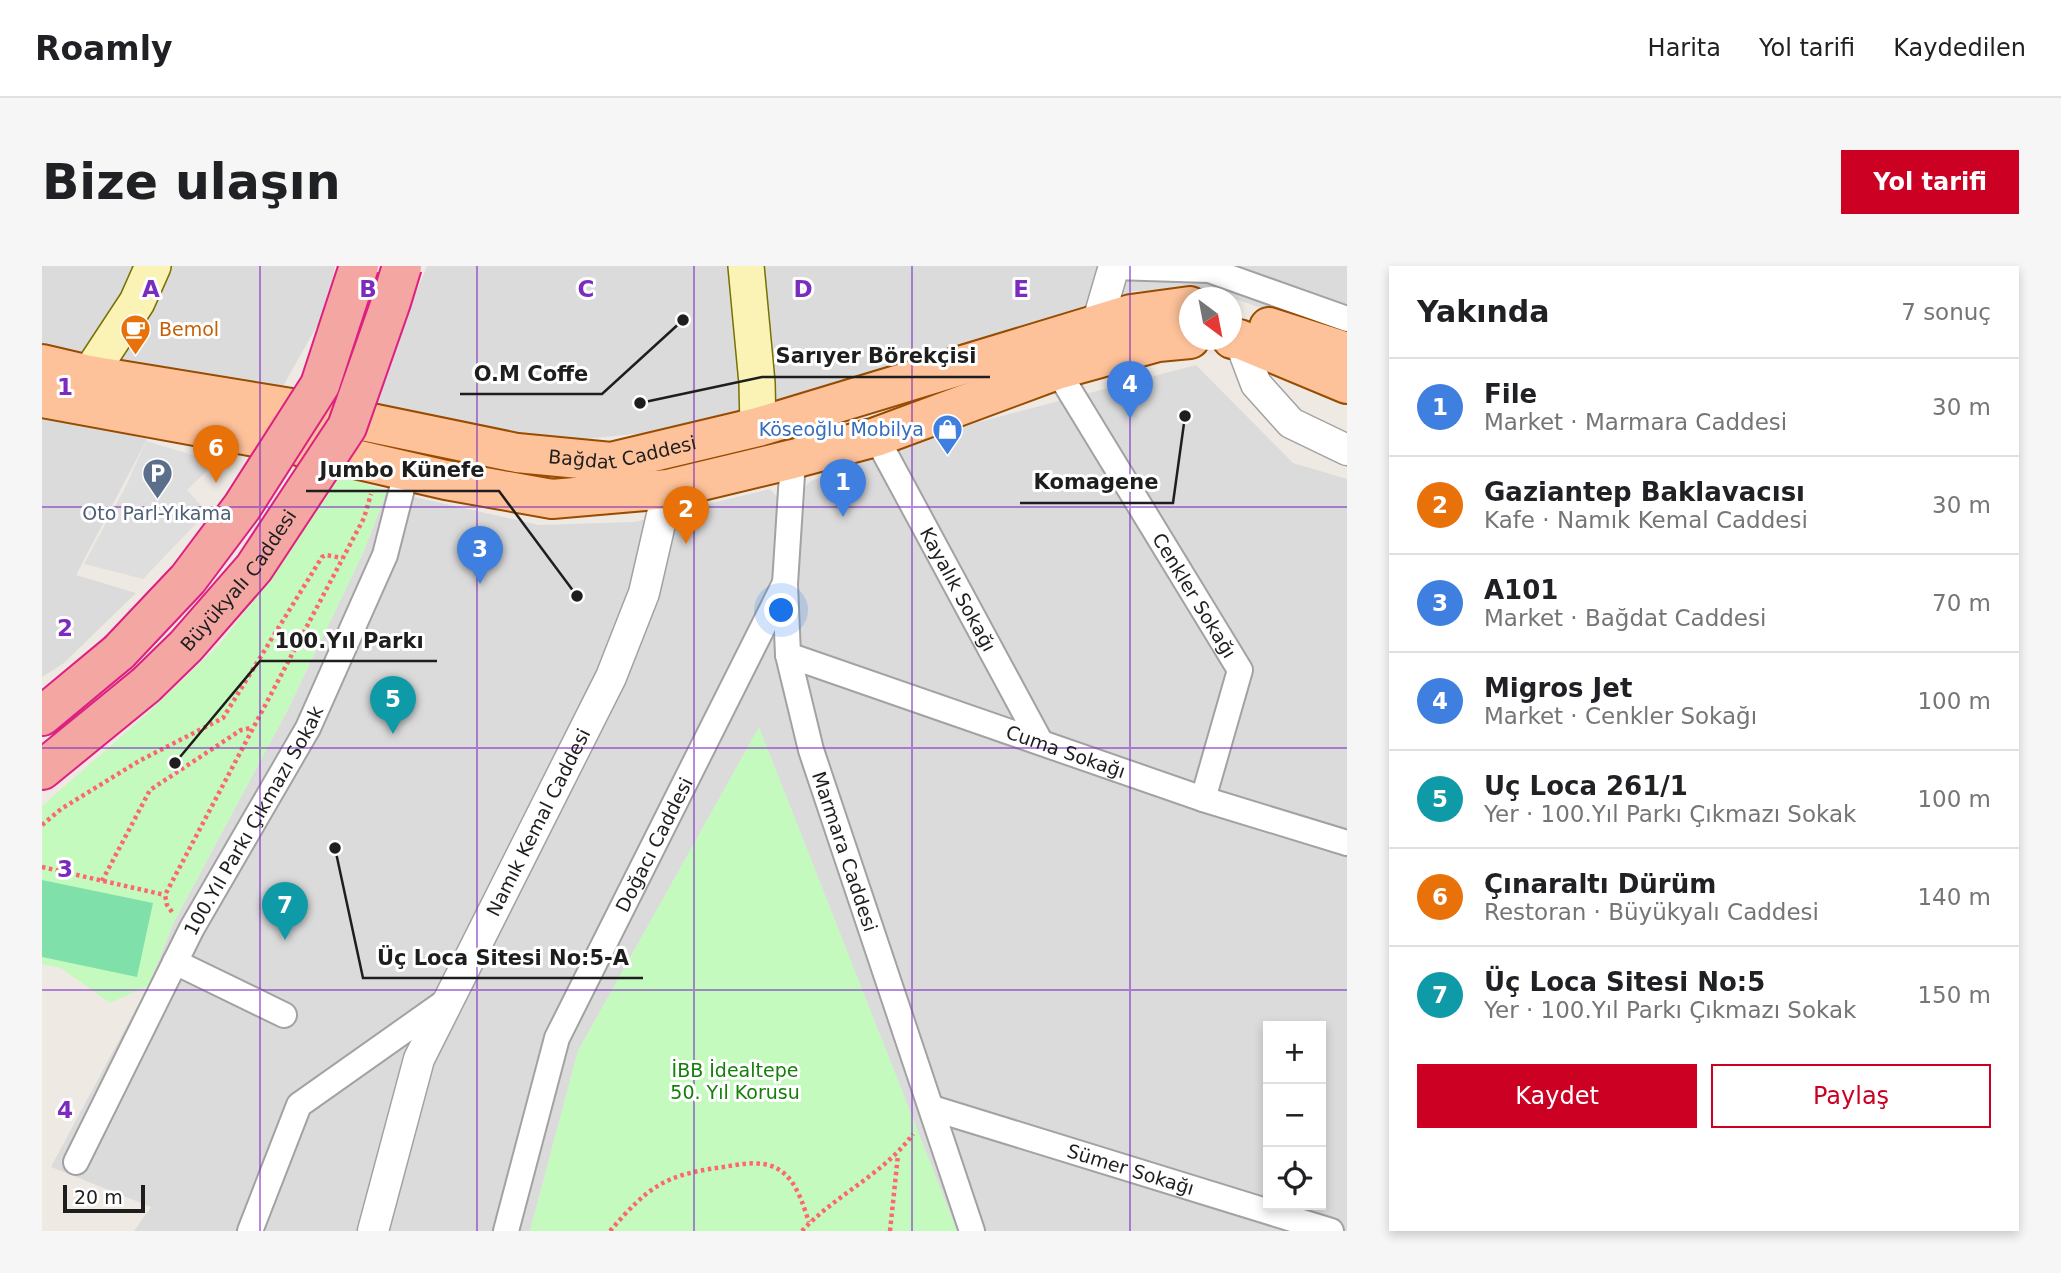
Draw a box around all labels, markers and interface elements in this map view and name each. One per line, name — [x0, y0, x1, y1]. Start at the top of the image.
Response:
text: Roamly — [35, 29, 173, 68]
text: Harita — [1648, 34, 1721, 62]
text: Yol tarifi — [1759, 34, 1855, 62]
text: Kaydedilen — [1893, 34, 2026, 62]
button: Yol tarifi — [1841, 150, 2019, 214]
text: Bize ulaşın — [42, 154, 341, 211]
text: A — [142, 276, 160, 302]
text: B — [359, 276, 377, 302]
text: C — [578, 276, 594, 302]
text: D — [793, 276, 813, 302]
text: E — [1013, 276, 1029, 302]
north arrow — [1179, 287, 1242, 350]
text: Yakında — [1417, 294, 1550, 329]
text: 7 sonuç — [1901, 299, 1991, 325]
cafe icon: Bemol — [119, 312, 153, 356]
place label: Bemol — [159, 318, 219, 340]
callout: Sarıyer Börekçisi — [762, 335, 990, 377]
text: Sarıyer Börekçisi — [776, 344, 976, 368]
callout: O.M Coffe — [460, 352, 602, 394]
pin: 4 — [1107, 361, 1153, 419]
text: O.M Coffe — [474, 362, 588, 386]
text: 1 — [57, 374, 73, 400]
text: File — [1484, 379, 1537, 409]
text: 1 — [1432, 394, 1448, 420]
text: 30 m — [1932, 394, 1991, 420]
text: Market · Marmara Caddesi — [1484, 409, 1787, 435]
shop icon: Köseoğlu Mobilya — [930, 412, 964, 456]
place label: Köseoğlu Mobilya — [759, 418, 924, 440]
pin: 6 — [193, 425, 239, 483]
street label: Bağdat Caddesi — [547, 431, 698, 473]
callout: Jumbo Künefe — [306, 449, 499, 491]
parking icon: Oto Parl-Yıkama — [140, 457, 174, 501]
text: Jumbo Künefe — [318, 458, 484, 482]
pin: 1 — [820, 459, 866, 517]
callout: Komagene — [1020, 461, 1173, 503]
text: Komagene — [1034, 470, 1158, 494]
text: Gaziantep Baklavacısı — [1484, 477, 1805, 507]
pin: 2 — [663, 486, 709, 544]
text: 2 — [1432, 492, 1448, 518]
text: 30 m — [1932, 492, 1991, 518]
place label: Oto Parl-Yıkama — [82, 502, 232, 524]
street label: Büyükyalı Caddesi — [176, 505, 300, 655]
text: Kafe · Namık Kemal Caddesi — [1484, 507, 1808, 533]
street label: Kayalık Sokağı — [916, 523, 1001, 655]
pin: 3 — [457, 526, 503, 584]
street label: Cenkler Sokağı — [1148, 529, 1241, 662]
text: A101 — [1484, 575, 1558, 605]
text: 3 — [1432, 590, 1448, 616]
text: 70 m — [1932, 590, 1991, 616]
your location — [764, 593, 798, 627]
text: Market · Bağdat Caddesi — [1484, 605, 1766, 631]
text: 2 — [57, 615, 73, 641]
callout: 100.Yıl Parkı — [260, 619, 437, 661]
text: 100.Yıl Parkı — [274, 629, 424, 653]
text: Migros Jet — [1484, 673, 1632, 703]
pin: 5 — [370, 676, 416, 734]
text: 4 — [1432, 688, 1448, 714]
text: 100 m — [1917, 688, 1991, 714]
street label: 100.Yıl Parkı Çıkmazı Sokak — [179, 702, 327, 939]
text: Market · Cenkler Sokağı — [1484, 703, 1757, 729]
street label: Cuma Sokağı — [1003, 721, 1128, 782]
street label: Namık Kemal Caddesi — [482, 725, 594, 920]
street label: Marmara Caddesi — [808, 769, 882, 934]
text: Uç Loca 261/1 — [1484, 771, 1688, 801]
street label: Doğacı Caddesi — [611, 774, 697, 916]
text: 5 — [1432, 786, 1448, 812]
text: 100 m — [1917, 786, 1991, 812]
text: Yer · 100.Yıl Parkı Çıkmazı Sokak — [1484, 801, 1856, 827]
text: 3 — [57, 856, 73, 882]
text: Çınaraltı Dürüm — [1484, 869, 1716, 899]
pin: 7 — [262, 882, 308, 940]
text: 6 — [1432, 884, 1448, 910]
text: 140 m — [1917, 884, 1991, 910]
text: Restoran · Büyükyalı Caddesi — [1484, 899, 1819, 925]
callout: Üç Loca Sitesi No:5-A — [363, 936, 643, 978]
text: Üç Loca Sitesi No:5-A — [377, 945, 630, 970]
text: Üç Loca Sitesi No:5 — [1484, 967, 1765, 997]
text: 7 — [1432, 982, 1448, 1008]
text: 150 m — [1917, 982, 1991, 1008]
text: Yer · 100.Yıl Parkı Çıkmazı Sokak — [1484, 997, 1856, 1023]
map controls — [1263, 1021, 1326, 1210]
button: + — [1263, 1021, 1326, 1084]
park label: İBB İdealtepe 50. Yıl Korusu — [670, 1059, 800, 1103]
button: Kaydet — [1417, 1064, 1697, 1128]
button: Paylaş — [1711, 1064, 1991, 1128]
button: − — [1263, 1084, 1326, 1147]
text: 4 — [57, 1097, 73, 1123]
street label: Sümer Sokağı — [1065, 1139, 1197, 1199]
button: locate — [1263, 1147, 1326, 1210]
scale bar — [63, 1182, 145, 1214]
text: 20 m — [74, 1186, 123, 1208]

